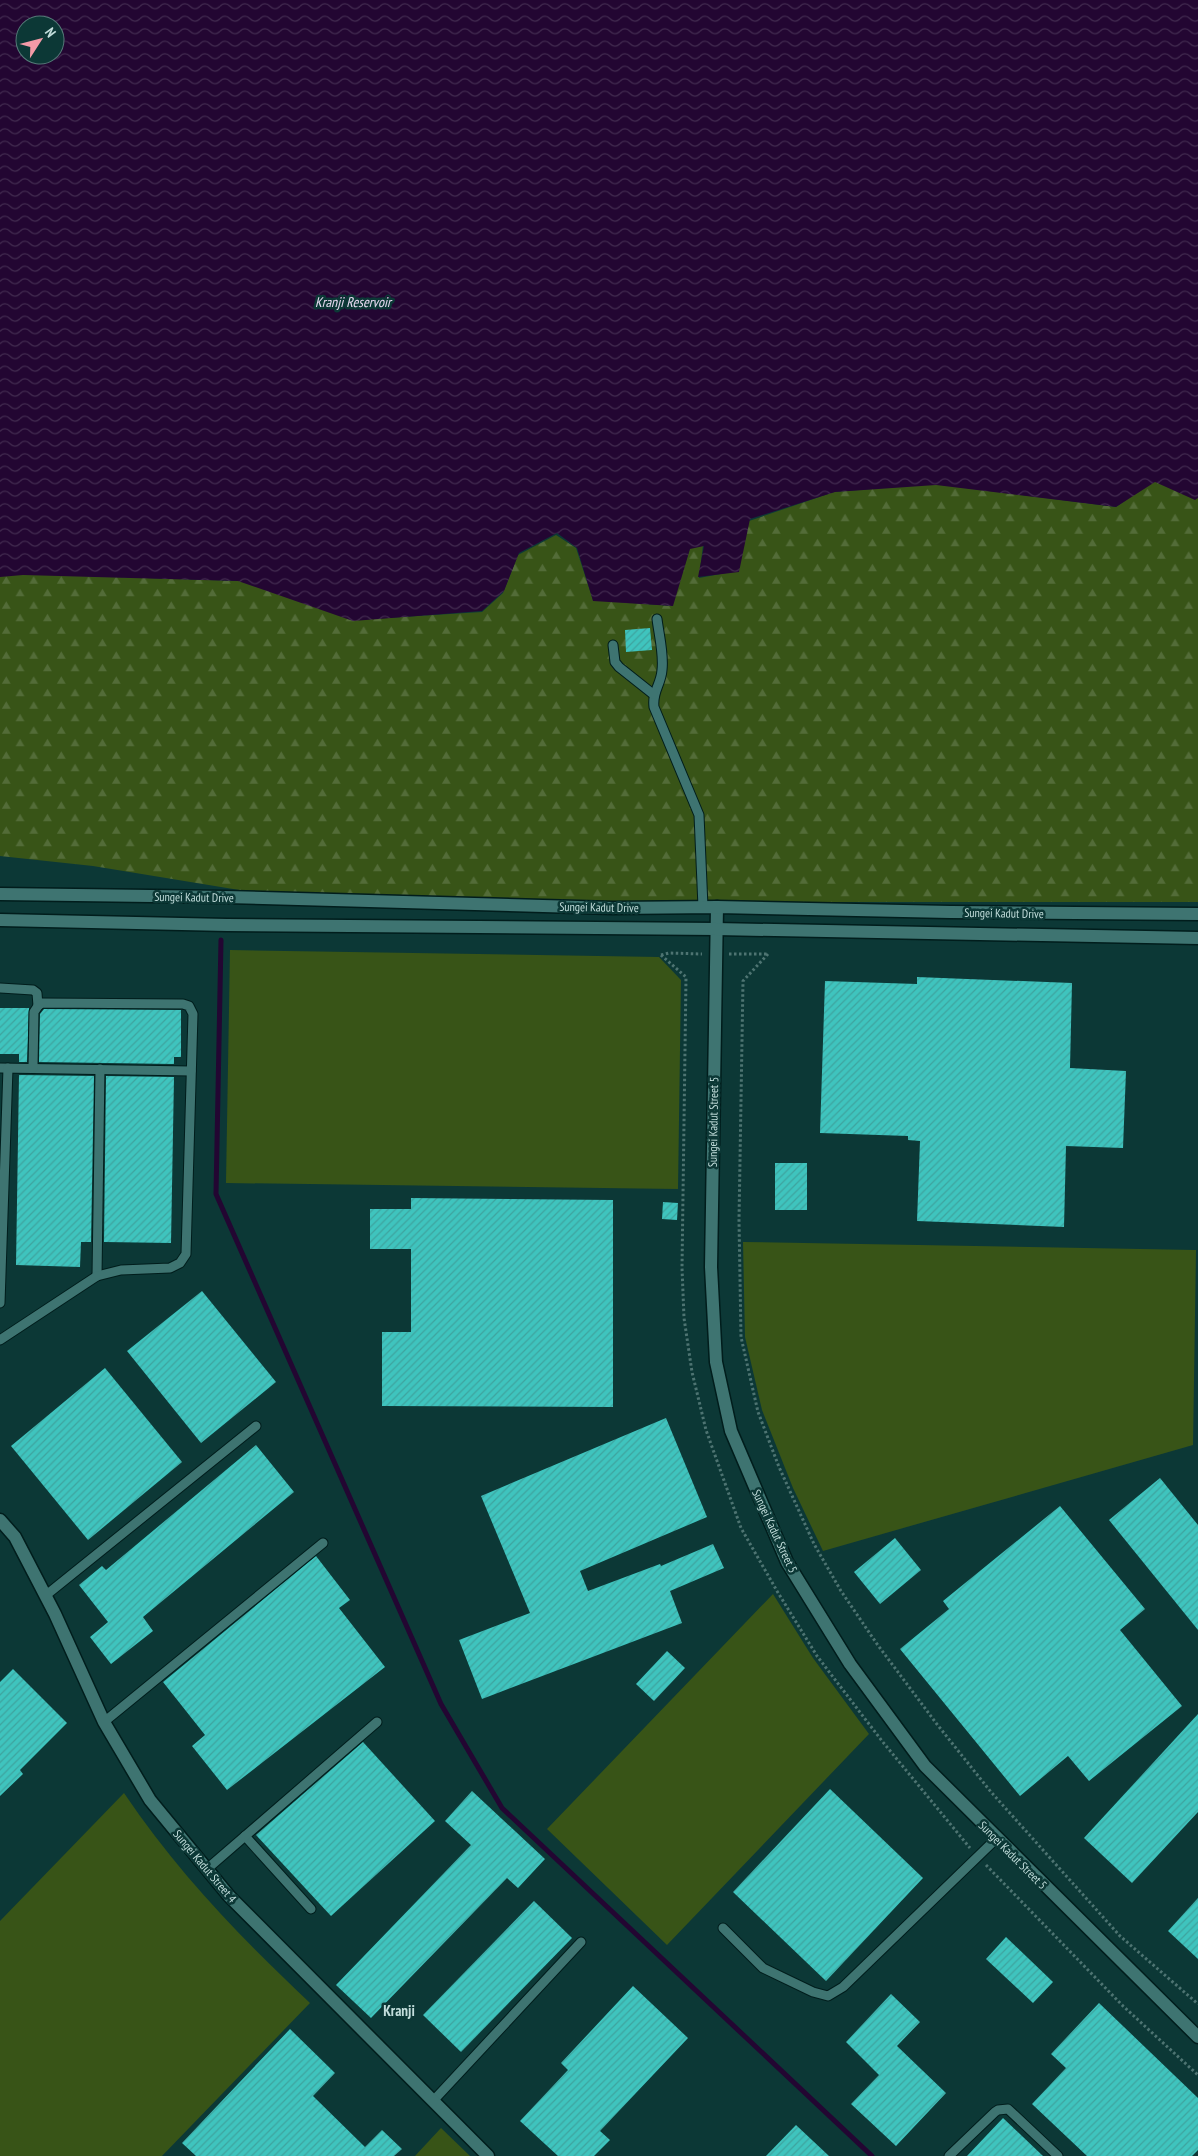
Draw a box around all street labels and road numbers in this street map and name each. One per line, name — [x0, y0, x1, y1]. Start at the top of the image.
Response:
street label: Sungei Kadut Drive — [154, 889, 234, 905]
street label: Sungei Kadut Drive — [559, 899, 639, 915]
street label: Sungei Kadut Drive — [964, 905, 1044, 921]
street label: Sungei Kadut Street 5 — [705, 1077, 721, 1167]
street label: Sungei Kadut Street 5 — [749, 1487, 801, 1575]
street label: Sungei Kadut Street 5 — [976, 1818, 1050, 1892]
street label: Sungei Kadut Street 4 — [170, 1827, 240, 1906]

